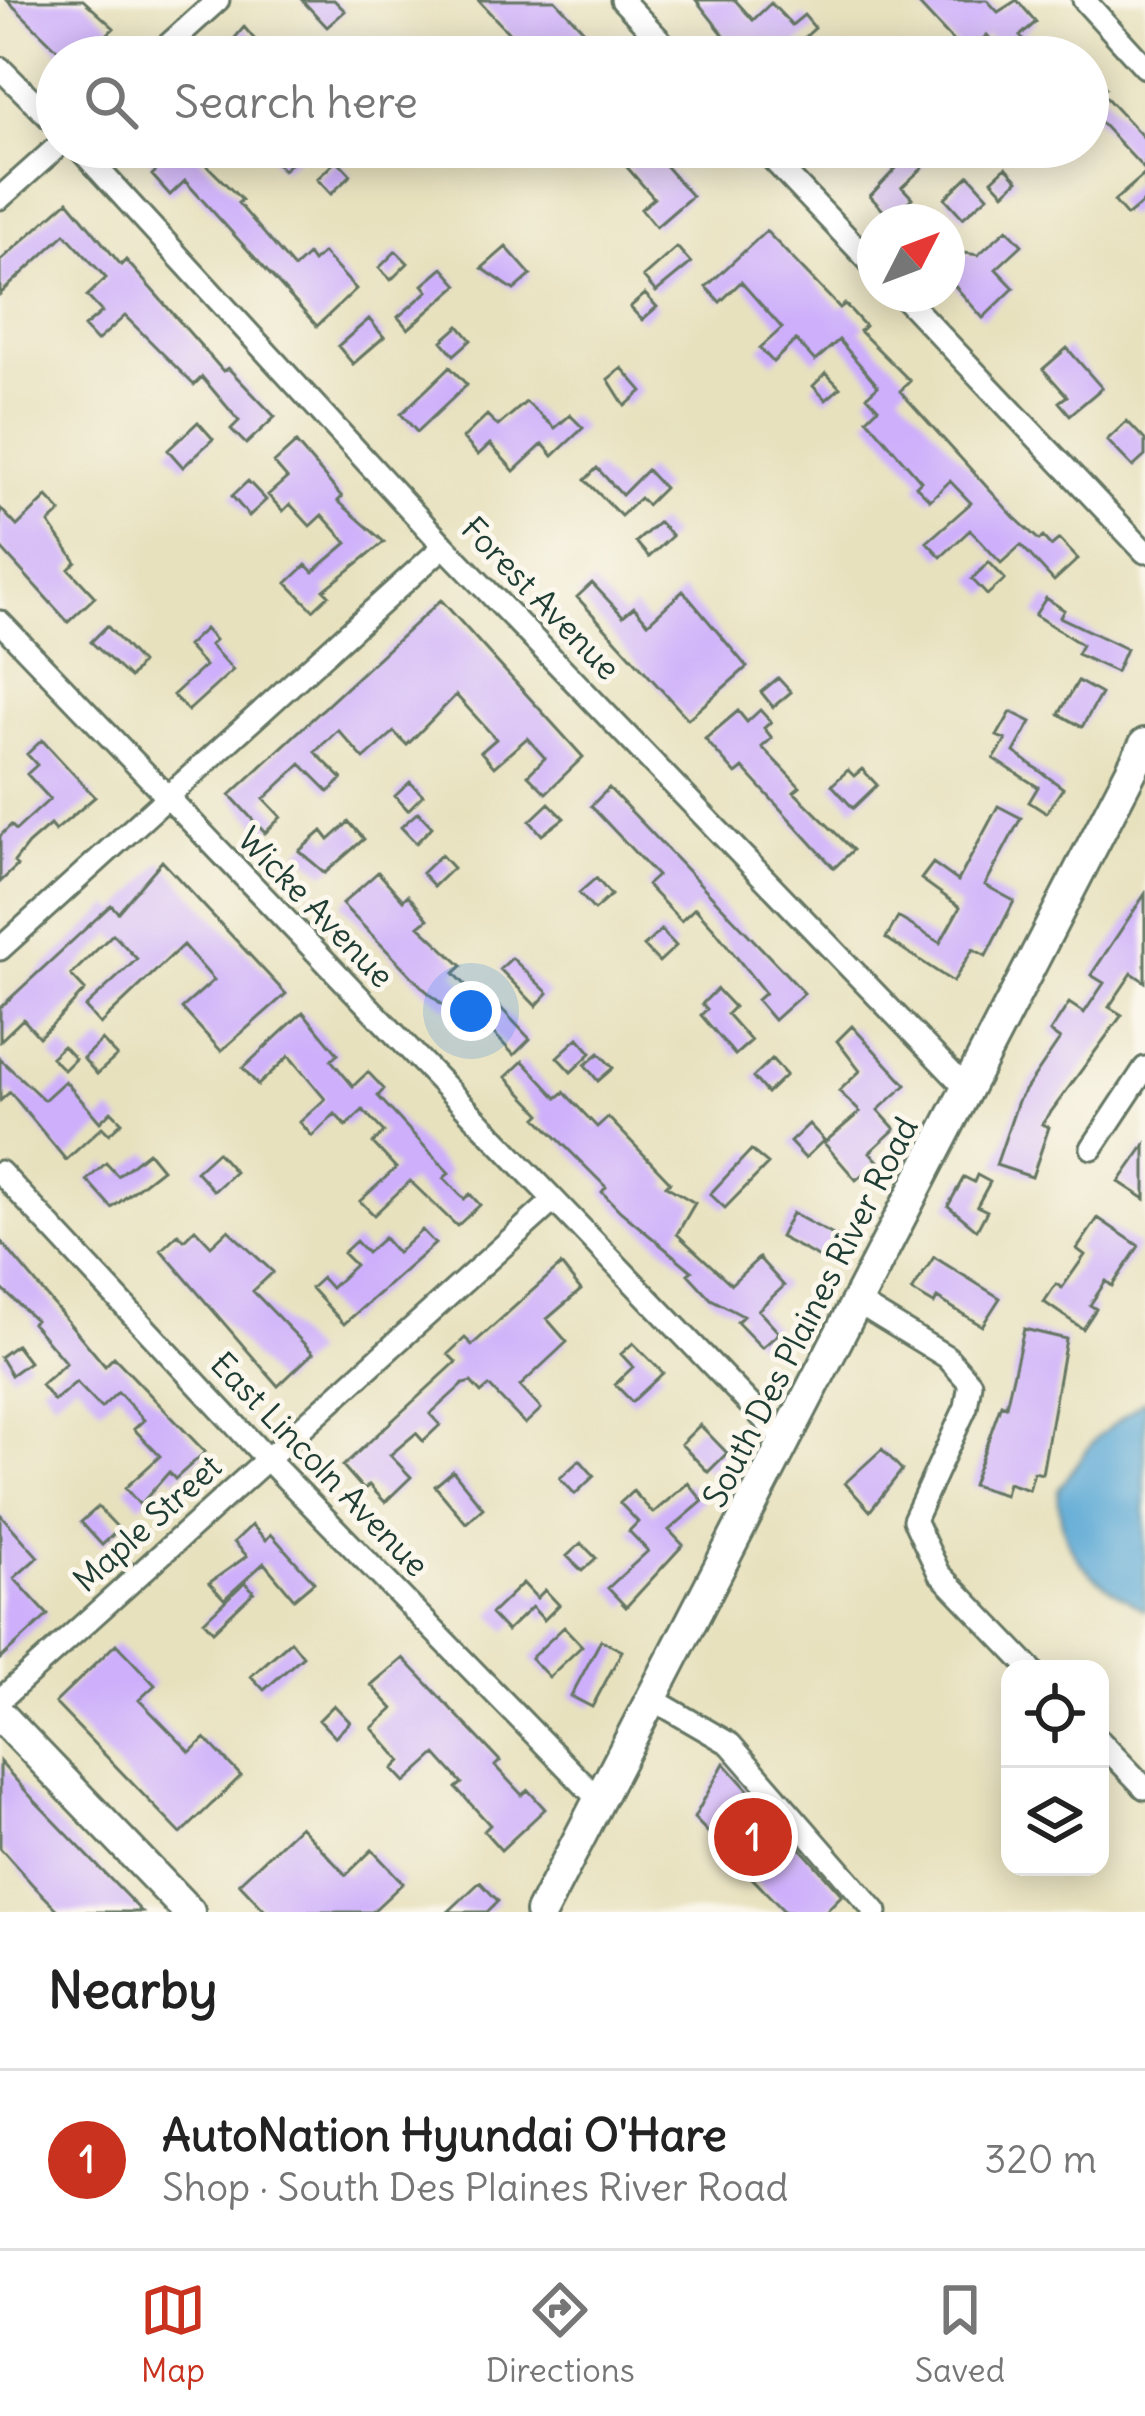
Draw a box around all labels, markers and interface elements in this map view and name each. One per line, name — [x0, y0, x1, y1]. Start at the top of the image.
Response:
search box — [36, 36, 1109, 168]
icon: search — [78, 69, 144, 135]
text: Search here — [174, 74, 418, 130]
north arrow — [857, 204, 965, 312]
street label: Forest Avenue — [453, 508, 629, 688]
street label: Wicke Avenue — [229, 818, 403, 996]
your location — [441, 981, 501, 1041]
street label: South Des Plaines River Road — [693, 1110, 927, 1514]
street label: East Lincoln Avenue — [202, 1343, 438, 1585]
street label: Maple Street — [64, 1445, 230, 1601]
map controls — [1001, 1660, 1109, 1876]
button: locate — [1001, 1660, 1109, 1768]
button: layers — [1001, 1768, 1109, 1876]
pin: 1 — [714, 1792, 792, 1882]
text: Nearby — [48, 1958, 217, 2022]
text: AutoNation Hyundai O'Hare — [162, 2107, 727, 2163]
text: 1 — [79, 2135, 95, 2184]
text: 320 m — [984, 2135, 1097, 2184]
text: Shop · South Des Plaines River Road — [162, 2163, 789, 2212]
tab: Map — [140, 2277, 206, 2391]
tab: Directions — [486, 2277, 635, 2391]
tab: Saved — [915, 2277, 1005, 2391]

